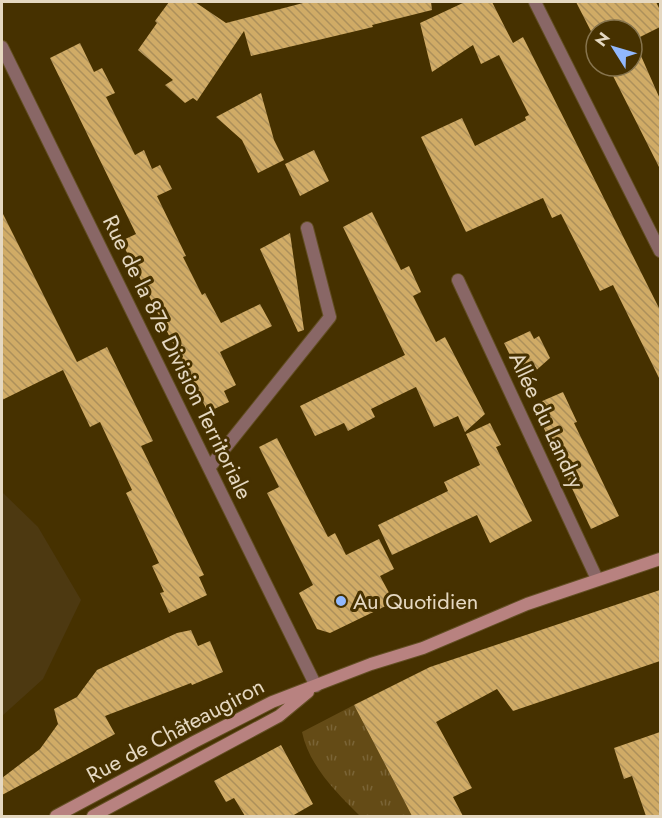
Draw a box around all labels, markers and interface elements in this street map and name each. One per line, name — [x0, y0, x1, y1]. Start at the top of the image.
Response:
north arrow — [584, 18, 644, 78]
text: N — [589, 27, 615, 51]
street label: Rue de la 87e Division Territoriale — [95, 210, 261, 504]
street label: Allée du Landry — [501, 347, 593, 494]
place label: Au Quotidien — [353, 585, 478, 617]
marker: Au Quotidien — [334, 594, 348, 608]
street label: Rue de Châteaugiron — [80, 670, 270, 790]

